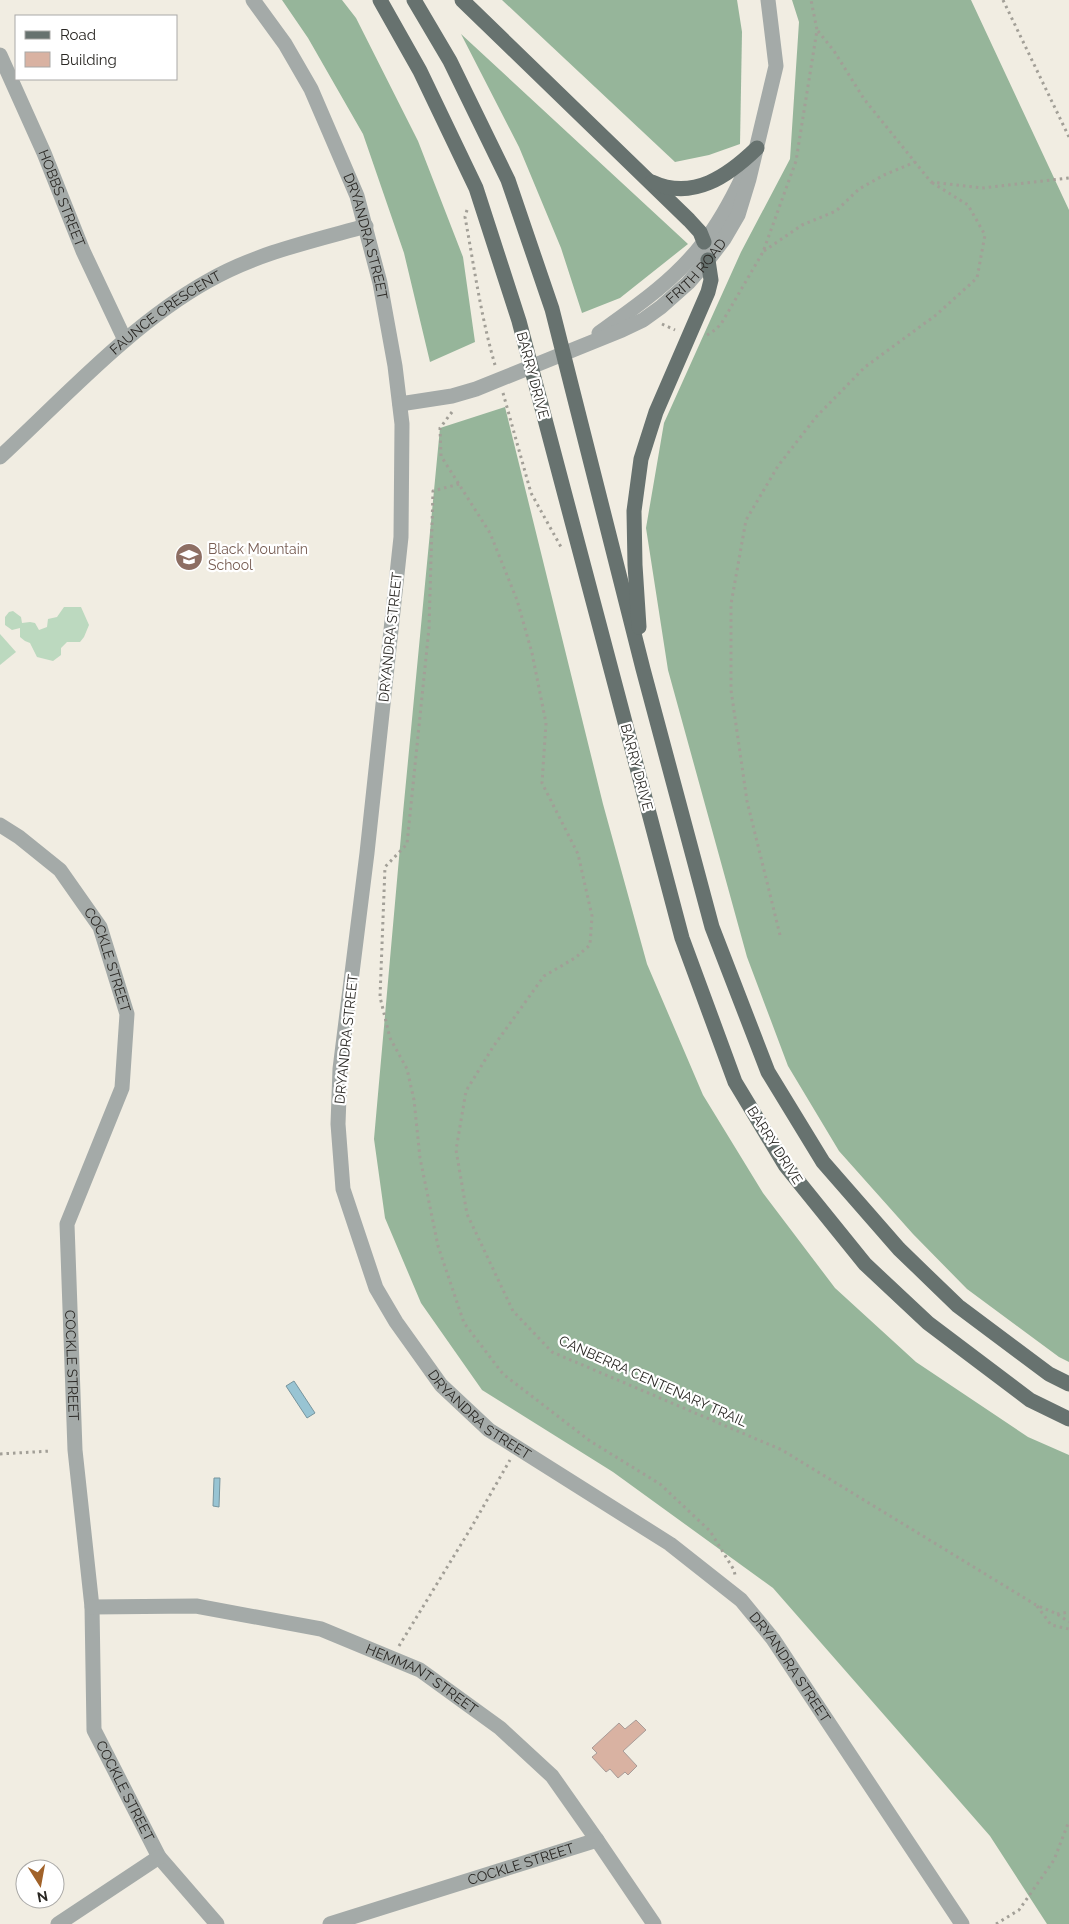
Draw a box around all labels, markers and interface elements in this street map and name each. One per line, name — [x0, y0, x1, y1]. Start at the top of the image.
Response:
legend — [15, 15, 178, 80]
text: Road — [60, 26, 96, 44]
text: Building — [60, 51, 117, 69]
street label: HOBBS STREET — [35, 147, 89, 250]
street label: DRYANDRA STREET — [340, 171, 391, 301]
street label: FRITH ROAD — [663, 235, 729, 307]
street label: FAUNCE CRESCENT — [107, 267, 224, 358]
street label: BARRY DRIVE — [514, 330, 552, 420]
place label: Black Mountain School — [208, 541, 308, 573]
school or university icon: Black Mountain School — [174, 542, 204, 572]
street label: DRYANDRA STREET — [375, 571, 405, 703]
street label: BARRY DRIVE — [618, 722, 656, 812]
street label: COCKLE STREET — [81, 904, 134, 1014]
street label: DRYANDRA STREET — [331, 973, 361, 1105]
street label: BARRY DRIVE — [744, 1103, 806, 1187]
street label: COCKLE STREET — [62, 1310, 82, 1421]
street label: CANBERRA CENTENARY TRAIL — [557, 1332, 749, 1430]
street label: DRYANDRA STREET — [425, 1367, 534, 1463]
street label: DRYANDRA STREET — [746, 1609, 834, 1726]
street label: HEMMANT STREET — [363, 1640, 481, 1717]
street label: COCKLE STREET — [93, 1738, 158, 1844]
street label: COCKLE STREET — [466, 1840, 576, 1888]
north arrow — [15, 1859, 65, 1909]
text: N — [36, 1888, 49, 1906]

